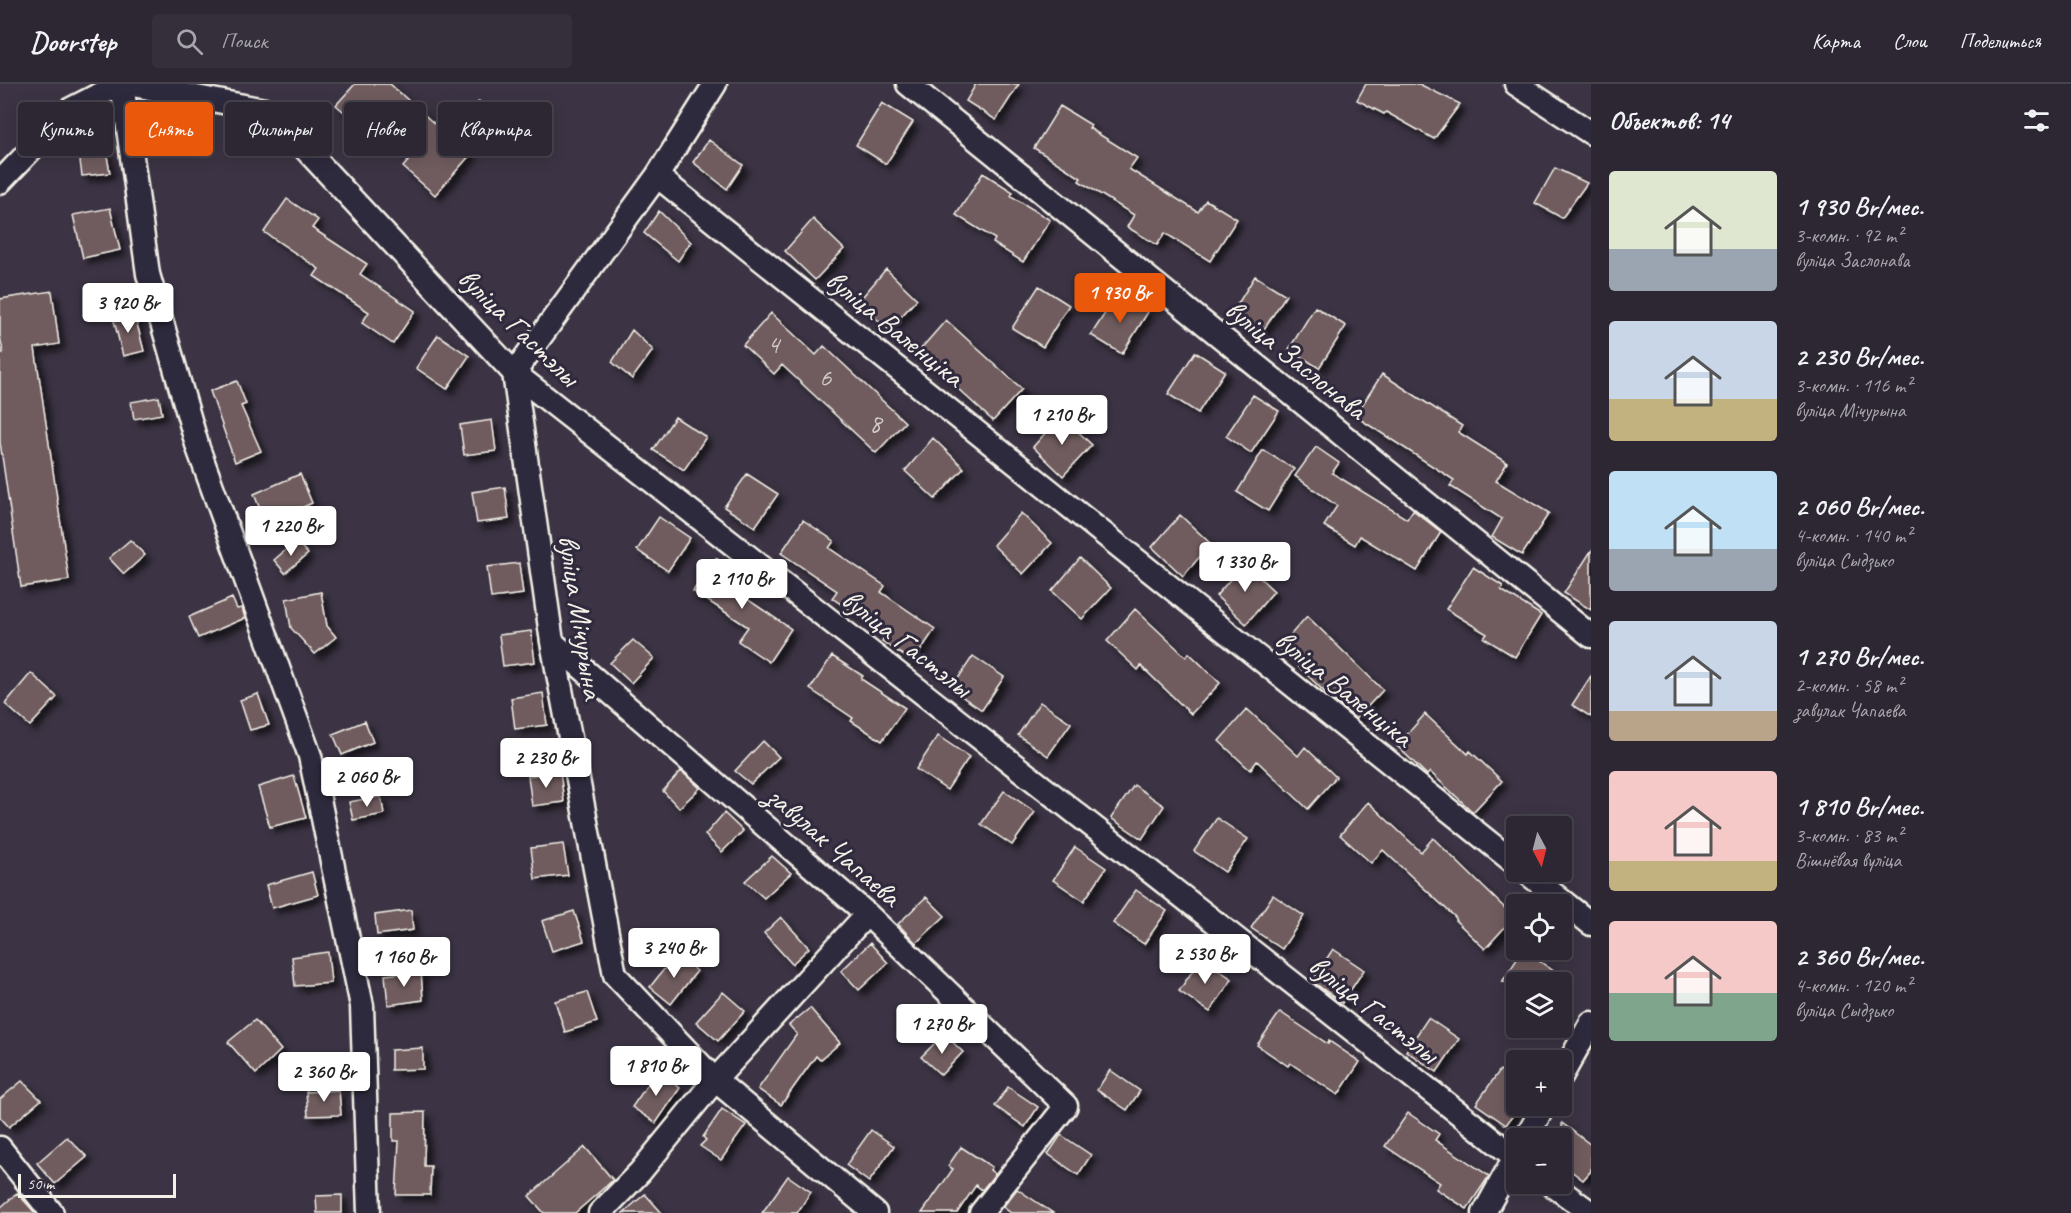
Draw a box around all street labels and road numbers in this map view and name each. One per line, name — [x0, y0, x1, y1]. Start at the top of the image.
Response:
street label: вуліца Гастэлы — [450, 259, 590, 396]
street label: вуліца Валенціка — [818, 261, 973, 397]
street label: вуліца Заслонава — [1217, 290, 1376, 429]
street label: вуліца Мічурына — [549, 532, 613, 704]
street label: вуліца Гастэлы — [834, 580, 982, 707]
street label: вуліца Валенціка — [1267, 621, 1422, 757]
street label: завулак Чапаева — [756, 775, 910, 916]
street label: вуліца Гастэлы — [1301, 946, 1449, 1073]

